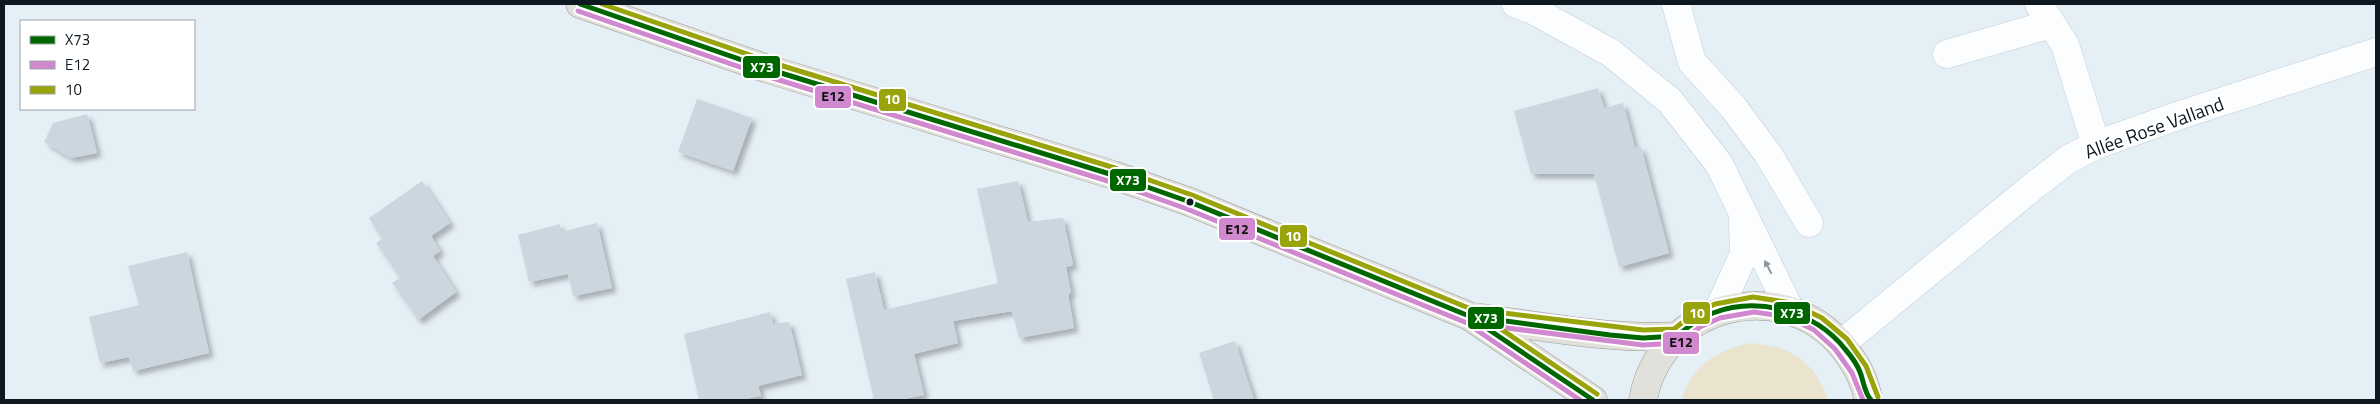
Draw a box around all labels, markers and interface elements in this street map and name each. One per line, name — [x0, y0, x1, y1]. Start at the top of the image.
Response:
legend — [20, 20, 195, 110]
text: X73 — [65, 28, 90, 51]
text: E12 — [65, 53, 90, 76]
line badge: X73 — [742, 55, 781, 79]
text: X73 — [750, 56, 774, 77]
text: 10 — [65, 78, 82, 101]
line badge: E12 — [814, 85, 852, 109]
text: E12 — [821, 85, 845, 106]
line badge: 10 — [878, 88, 907, 112]
text: 10 — [884, 88, 900, 109]
street label: Allée Rose Valland — [2080, 88, 2228, 166]
line badge: X73 — [1109, 168, 1147, 192]
text: X73 — [1116, 169, 1140, 190]
unlabelled marker — [1185, 197, 1195, 207]
line badge: E12 — [1218, 217, 1256, 241]
text: E12 — [1225, 218, 1249, 239]
line badge: 10 — [1279, 224, 1308, 248]
text: 10 — [1285, 225, 1301, 246]
one-way arrow — [1764, 260, 1772, 274]
line badge: 10 — [1682, 301, 1711, 325]
line badge: X73 — [1773, 301, 1811, 325]
text: 10 — [1689, 302, 1705, 323]
text: X73 — [1780, 302, 1804, 323]
line badge: X73 — [1467, 306, 1505, 330]
text: X73 — [1474, 307, 1498, 328]
line badge: E12 — [1662, 331, 1700, 355]
text: E12 — [1669, 331, 1693, 352]

